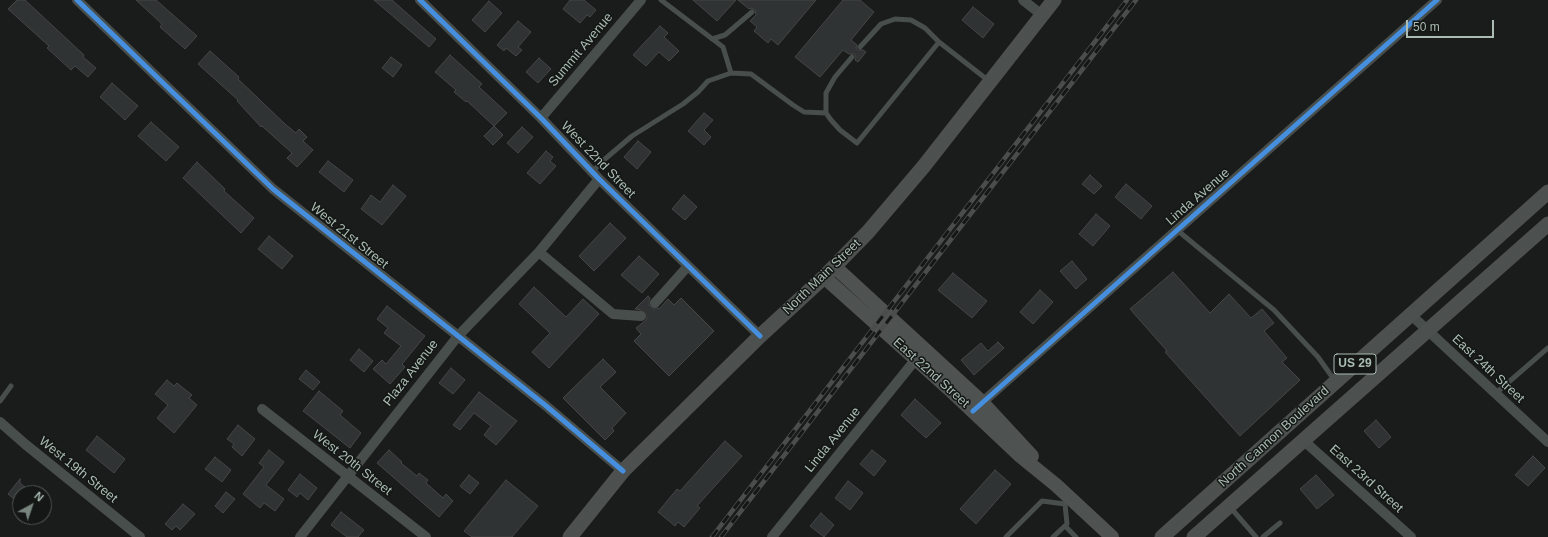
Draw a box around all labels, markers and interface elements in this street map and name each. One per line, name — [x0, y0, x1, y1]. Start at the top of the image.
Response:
street label: Summit Avenue — [546, 10, 616, 90]
scale bar — [1408, 12, 1496, 38]
text: 50 m — [1413, 20, 1440, 34]
street label: West 22nd Street — [558, 119, 638, 201]
street label: Linda Avenue — [1163, 165, 1233, 229]
street label: West 21st Street — [307, 200, 391, 272]
street label: North Main Street — [780, 236, 864, 318]
street label: East 24th Street — [1449, 332, 1527, 406]
street label: East 22nd Street — [890, 335, 972, 411]
street label: Plaza Avenue — [380, 337, 442, 409]
road number: US 29 — [1334, 354, 1376, 374]
street label: North Cannon Boulevard — [1216, 383, 1332, 491]
street label: Linda Avenue — [802, 404, 864, 476]
street label: West 20th Street — [309, 427, 395, 499]
street label: West 19th Street — [36, 434, 120, 506]
street label: East 23rd Street — [1326, 442, 1406, 516]
north arrow — [12, 485, 52, 525]
text: N — [32, 489, 46, 504]

